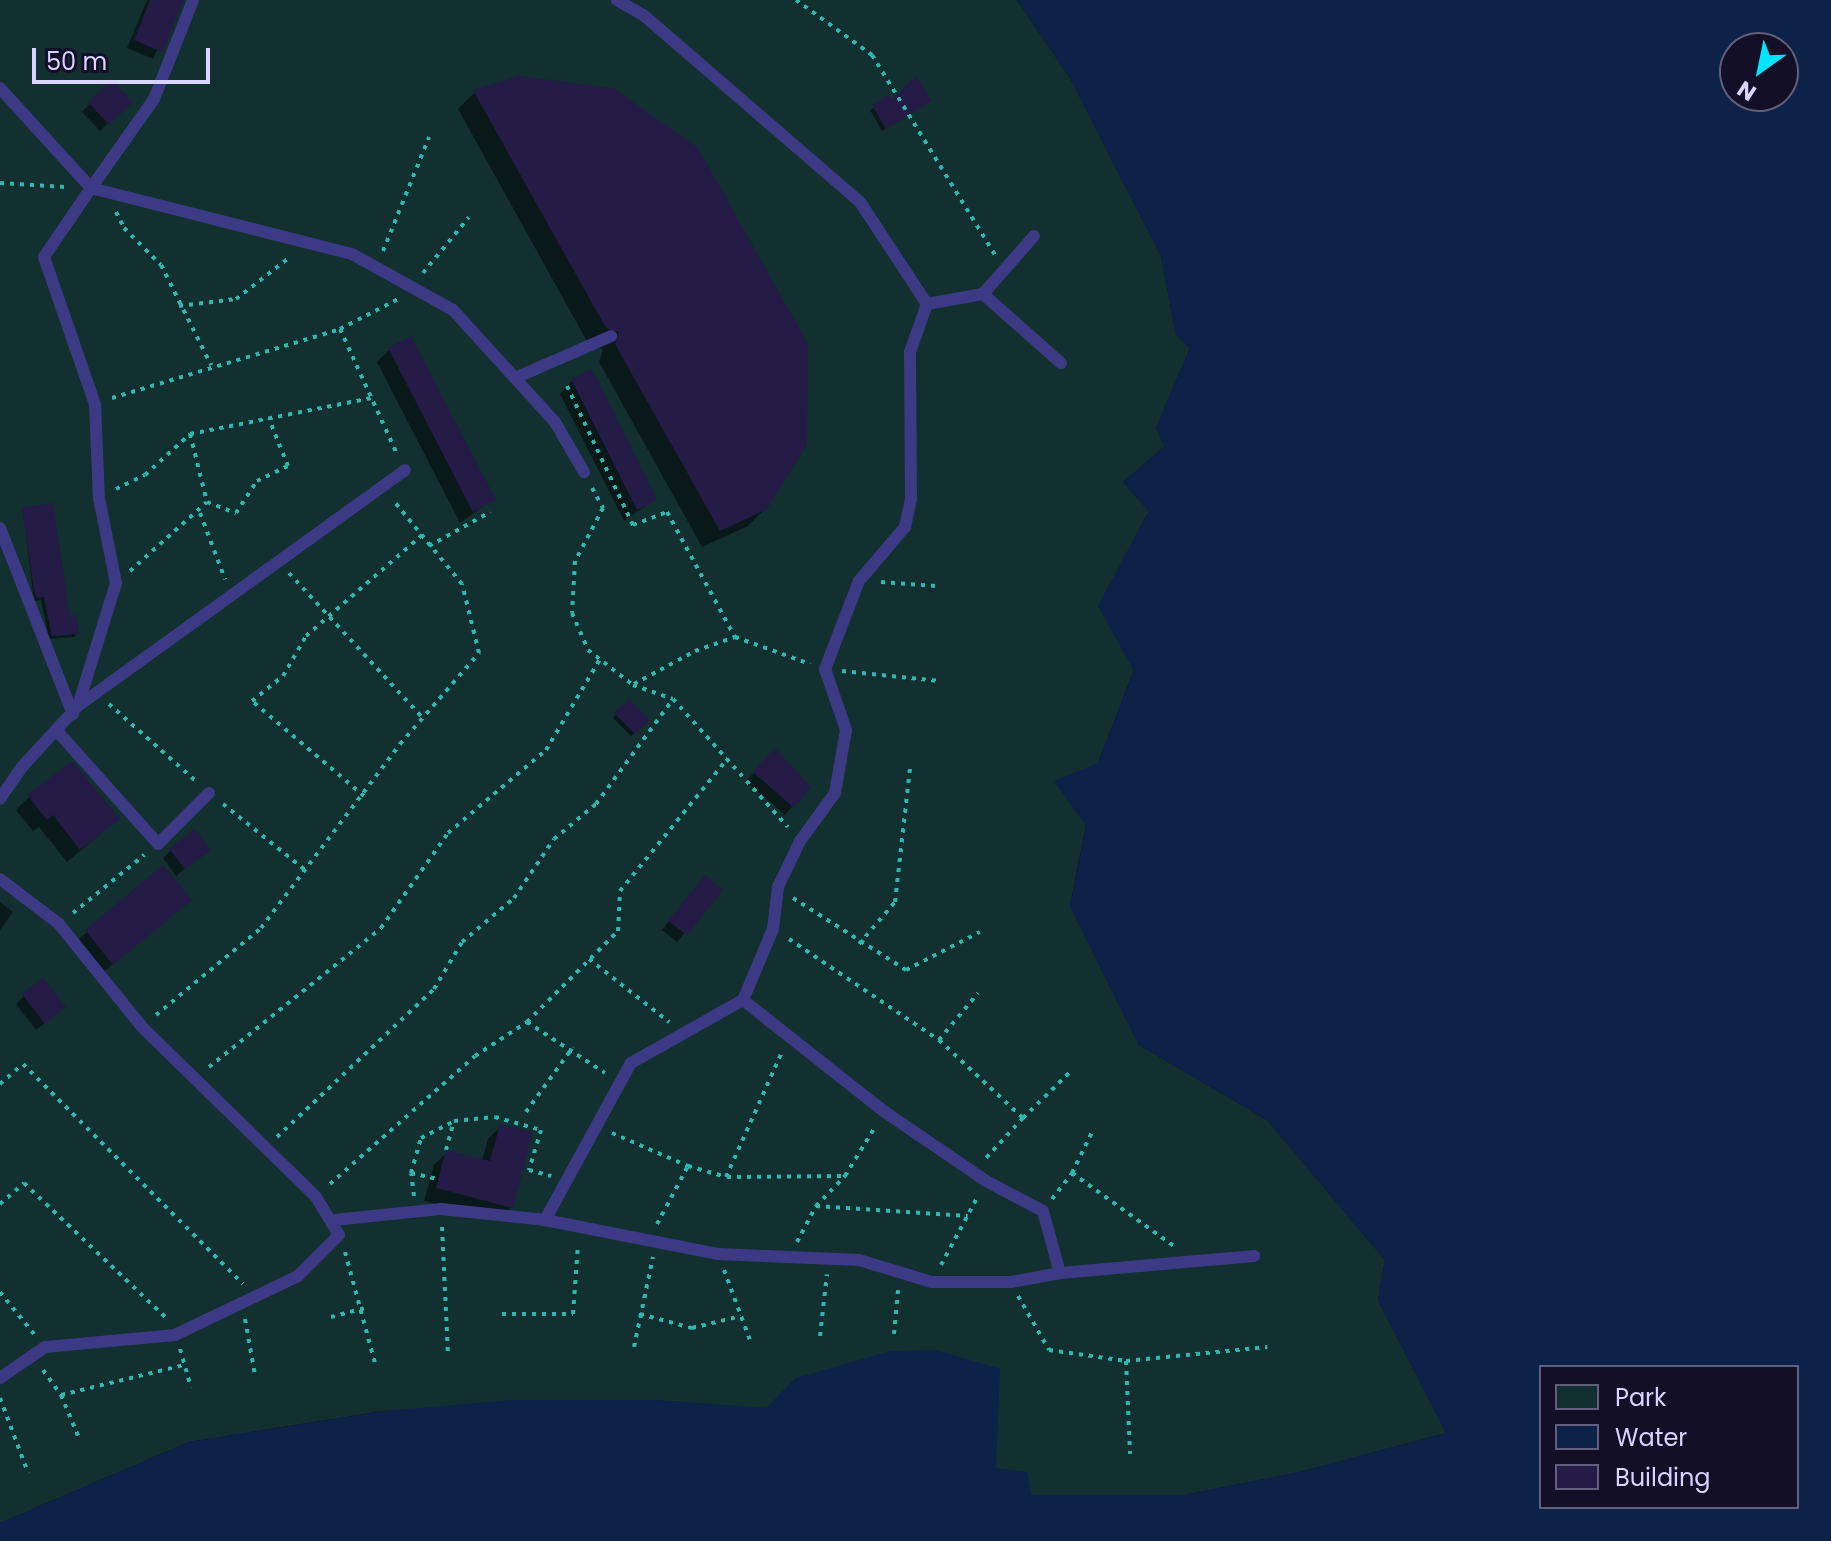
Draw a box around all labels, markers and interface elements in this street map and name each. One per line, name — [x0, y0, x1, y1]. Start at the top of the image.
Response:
scale bar — [36, 32, 214, 82]
north arrow — [1719, 32, 1799, 112]
text: 50 m — [46, 45, 107, 78]
text: N — [1731, 73, 1762, 108]
legend — [1539, 1365, 1799, 1509]
text: Park — [1615, 1381, 1666, 1414]
text: Water — [1615, 1421, 1687, 1454]
text: Building — [1615, 1461, 1711, 1494]

